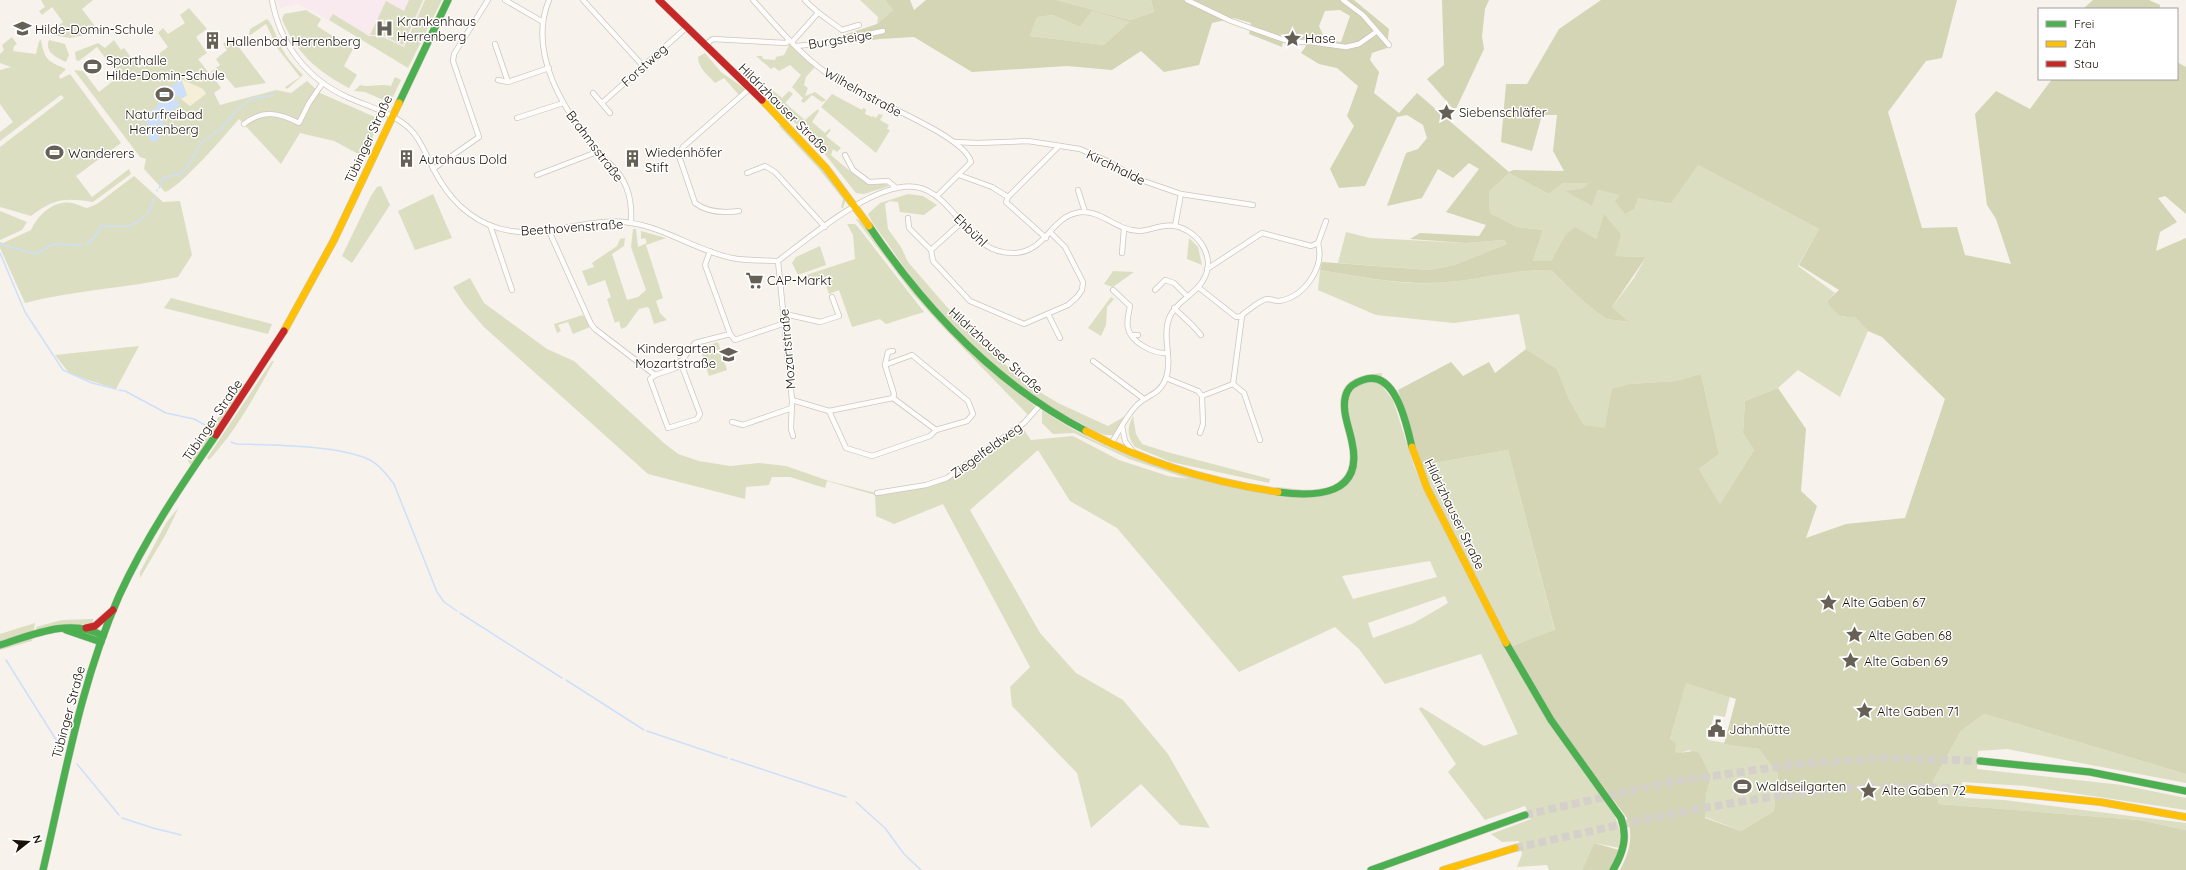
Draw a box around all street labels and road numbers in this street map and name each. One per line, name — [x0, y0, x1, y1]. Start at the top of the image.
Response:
street label: Burgsteige — [807, 26, 873, 52]
street label: Forstweg — [618, 40, 670, 90]
street label: Hildrizhauser Straße — [736, 60, 832, 156]
street label: Wilhelmstraße — [821, 64, 905, 120]
street label: Tübinger Straße — [341, 92, 395, 186]
street label: Brahmsstraße — [563, 107, 627, 185]
street label: Kirchhalde — [1084, 146, 1148, 188]
street label: Ehbühl — [951, 210, 991, 250]
street label: Beethovenstraße — [520, 215, 624, 239]
street label: Hildrizhauser Straße — [946, 304, 1046, 396]
street label: Mozartstraße — [776, 308, 798, 390]
street label: Tübinger Straße — [179, 376, 245, 464]
street label: Ziegelfeldweg — [947, 419, 1025, 481]
street label: Hildrizhauser Straße — [1421, 456, 1489, 572]
street label: Tübinger Straße — [48, 664, 88, 760]

